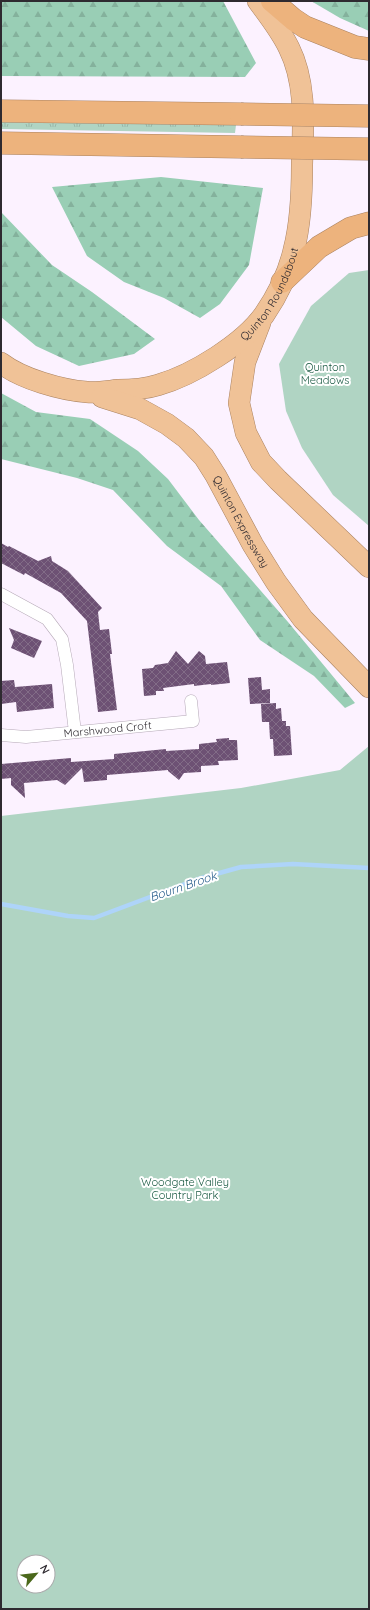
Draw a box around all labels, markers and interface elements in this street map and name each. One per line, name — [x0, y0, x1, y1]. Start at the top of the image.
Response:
street label: Quinton Roundabout — [237, 246, 301, 344]
park label: Quinton Meadows — [301, 360, 349, 387]
street label: Quinton Expressway — [210, 473, 272, 570]
street label: Marshwood Croft — [63, 718, 152, 740]
water label: Bourn Brook — [148, 867, 220, 904]
park label: Woodgate Valley Country Park — [141, 1175, 229, 1202]
north arrow — [16, 1554, 56, 1594]
text: N — [37, 1562, 53, 1576]

